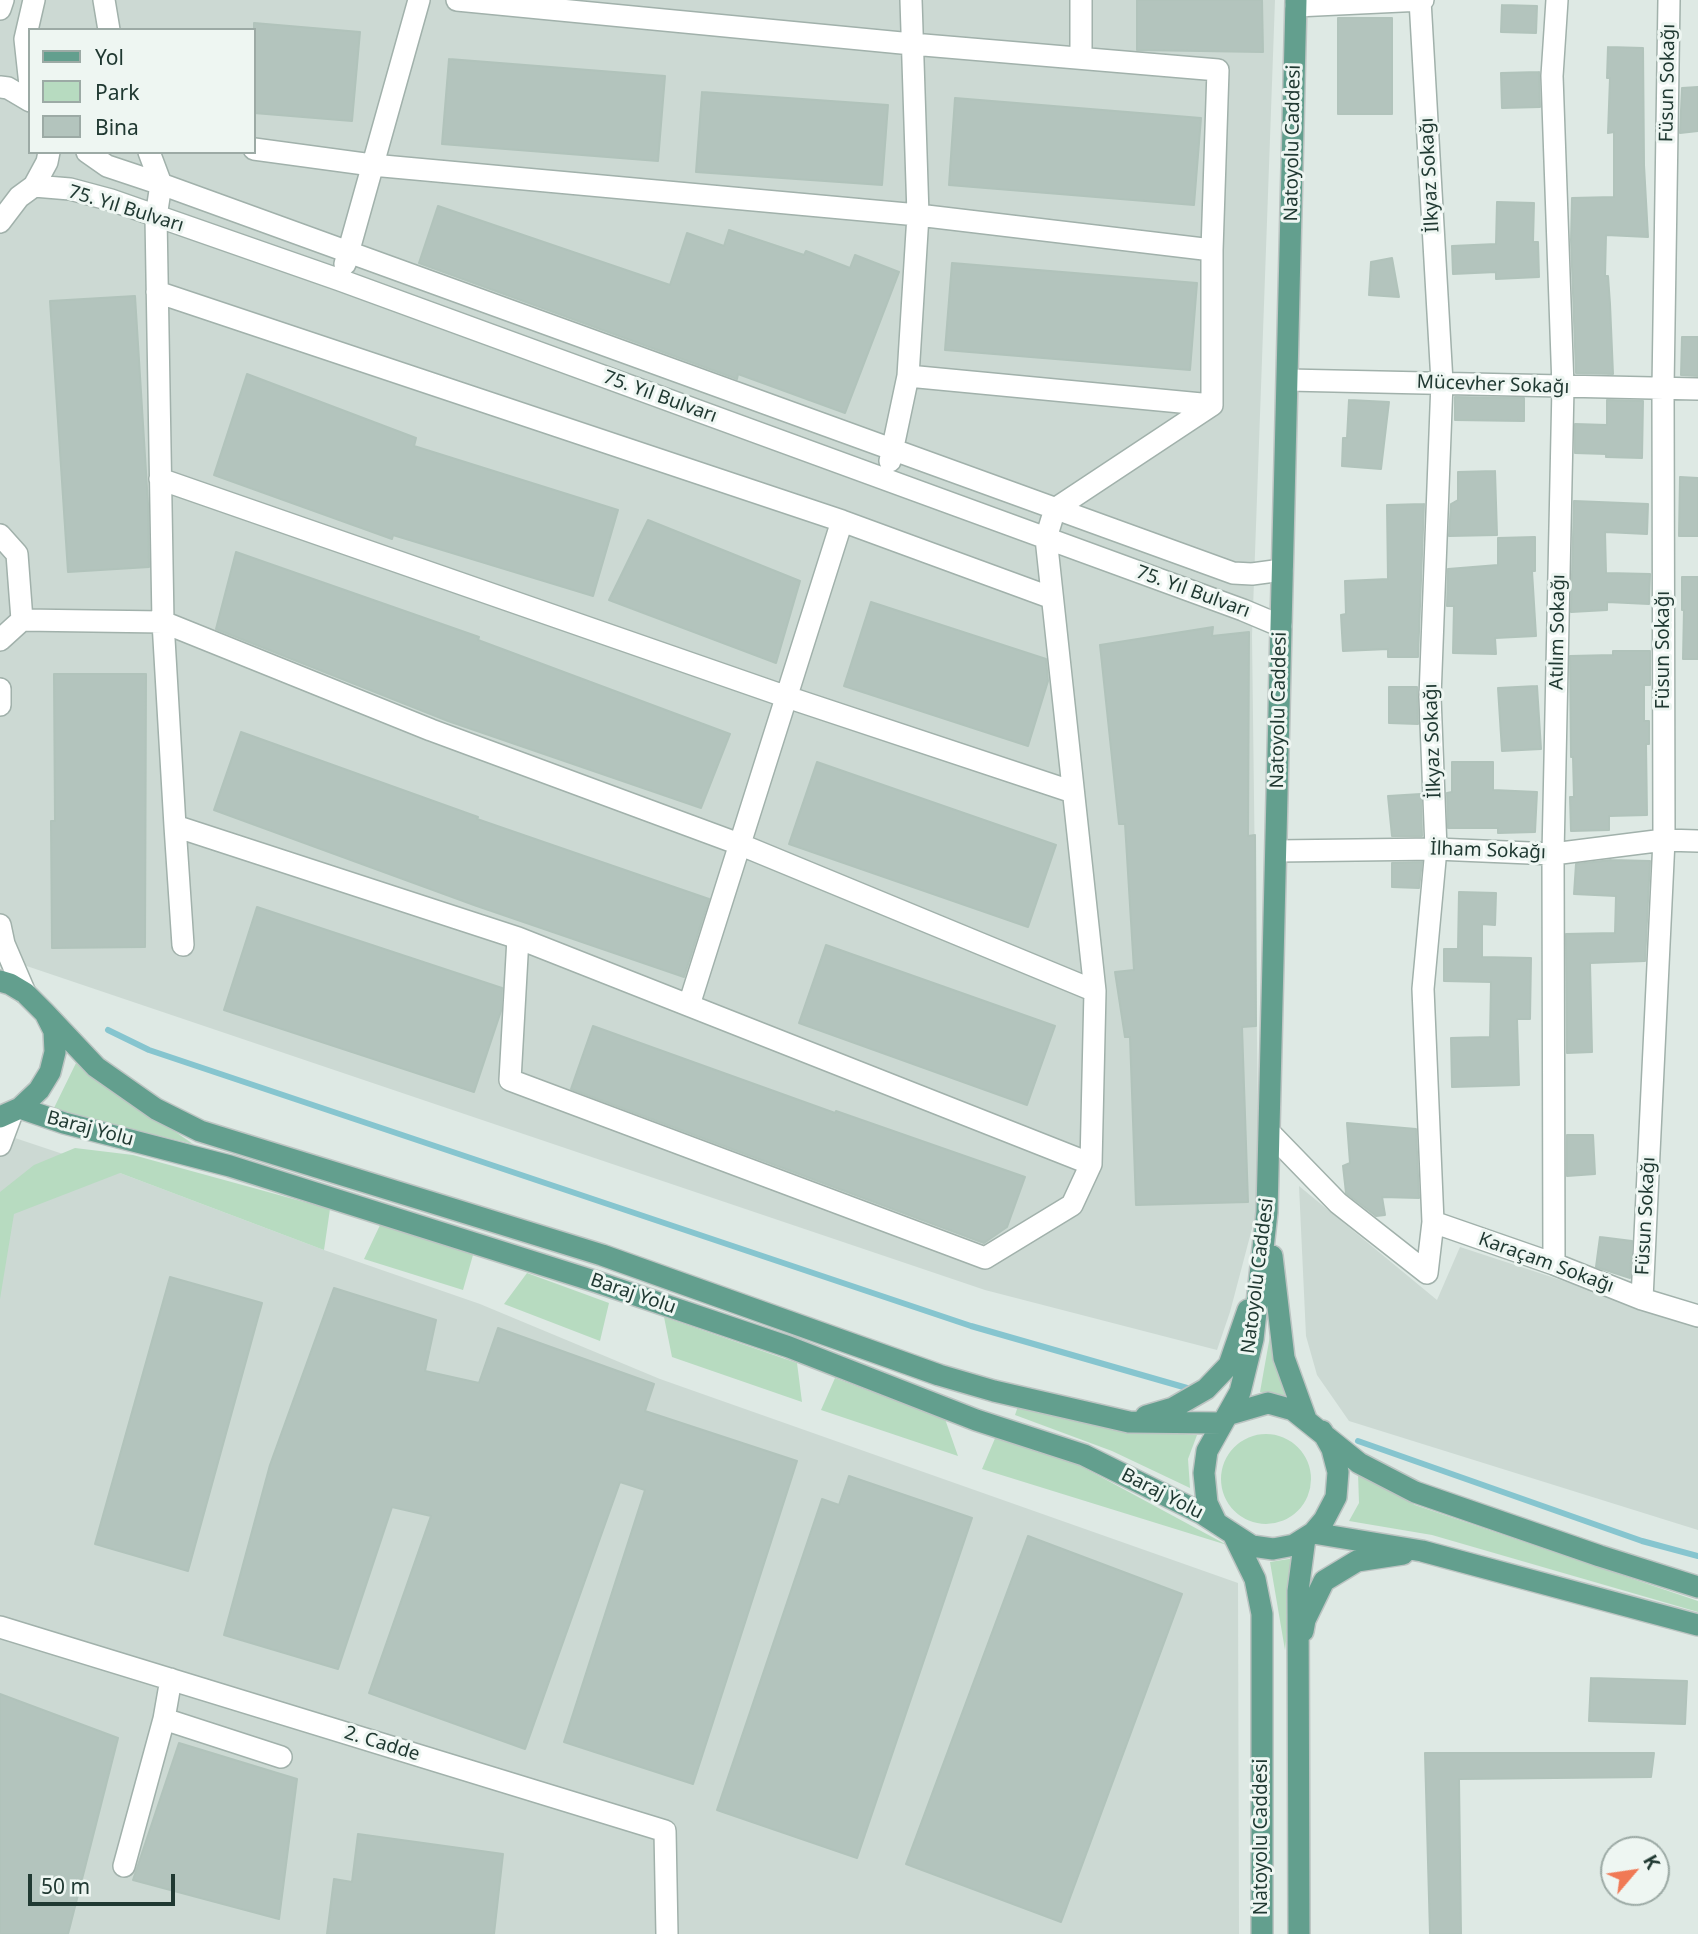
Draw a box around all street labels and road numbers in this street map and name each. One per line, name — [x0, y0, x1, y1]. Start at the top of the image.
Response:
street label: Füsun Sokağı — [1656, 24, 1680, 142]
street label: Natoyolu Caddesi — [1280, 65, 1306, 221]
street label: İlkyaz Sokağı — [1416, 117, 1444, 233]
street label: 75. Yıl Bulvarı — [66, 181, 186, 237]
street label: 75. Yıl Bulvarı — [600, 366, 720, 428]
street label: Mücevher Sokağı — [1416, 371, 1570, 399]
street label: 75. Yıl Bulvarı — [1133, 561, 1253, 623]
street label: Atılım Sokağı — [1546, 574, 1570, 690]
street label: Füsun Sokağı — [1653, 591, 1675, 709]
street label: Natoyolu Caddesi — [1266, 632, 1292, 788]
street label: İlkyaz Sokağı — [1420, 683, 1446, 799]
street label: İlham Sokağı — [1430, 838, 1546, 864]
street label: Baraj Yolu — [44, 1106, 136, 1152]
street label: Füsun Sokağı — [1632, 1156, 1660, 1276]
street label: Natoyolu Caddesi — [1237, 1197, 1279, 1355]
street label: Karaçam Sokağı — [1475, 1228, 1617, 1298]
street label: Baraj Yolu — [587, 1269, 679, 1319]
street label: Baraj Yolu — [1117, 1464, 1207, 1524]
street label: 2. Cadde — [342, 1722, 422, 1766]
street label: Natoyolu Caddesi — [1251, 1759, 1273, 1915]

